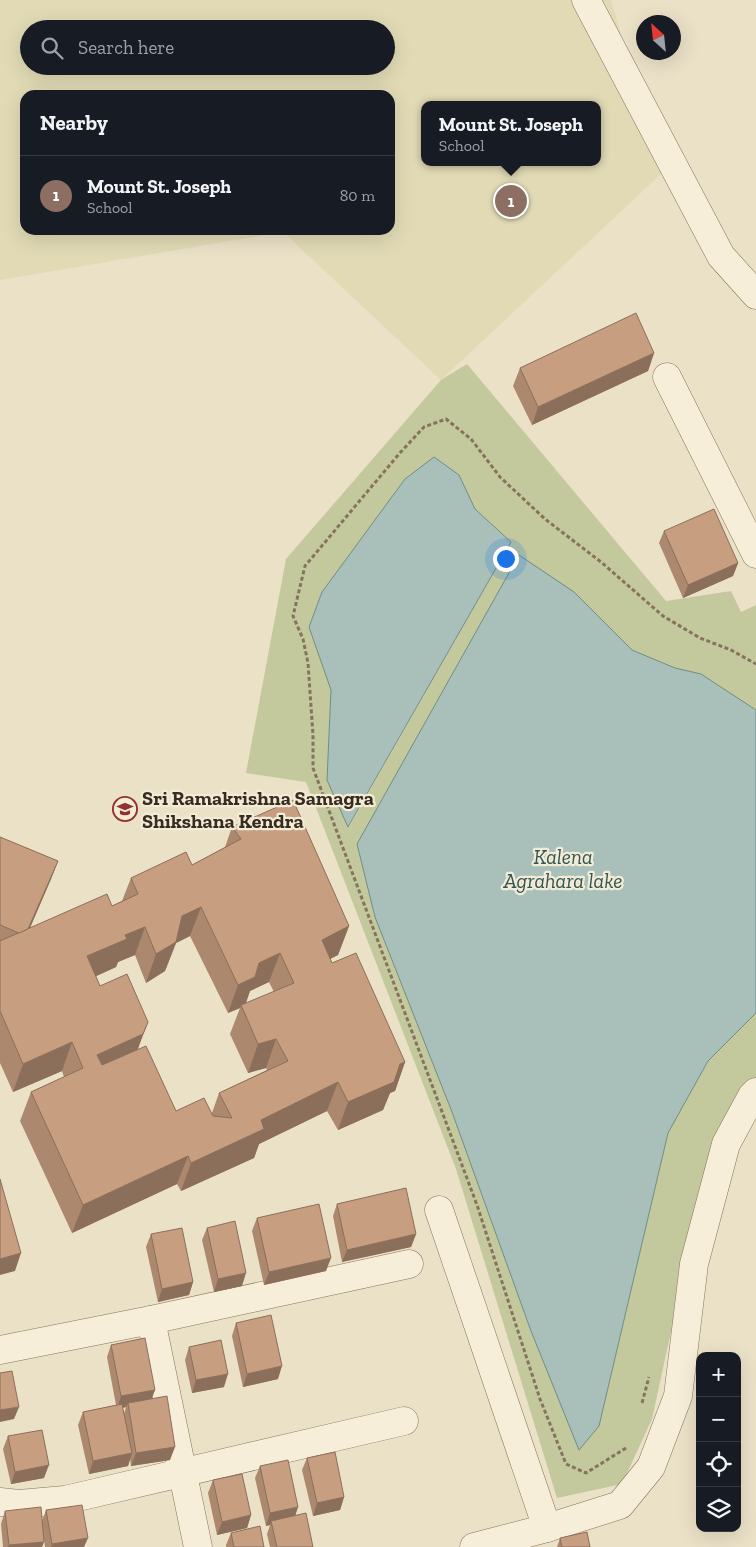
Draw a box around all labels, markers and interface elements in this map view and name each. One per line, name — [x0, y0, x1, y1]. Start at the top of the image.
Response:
north arrow — [636, 15, 681, 60]
search box — [20, 20, 395, 75]
icon: search — [38, 34, 66, 62]
text: Search here — [78, 36, 174, 59]
popup — [421, 101, 601, 166]
text: Nearby — [40, 110, 108, 135]
text: Mount St. Joseph — [439, 113, 583, 136]
text: School — [439, 136, 484, 155]
text: Mount St. Joseph — [87, 175, 231, 198]
pin: 1 — [495, 182, 527, 220]
text: 1 — [53, 186, 59, 205]
text: 80 m — [340, 186, 375, 205]
text: School — [87, 198, 133, 217]
your location — [493, 546, 519, 572]
place label: Sri Ramakrishna Samagra Shikshana Kendra — [142, 786, 374, 833]
school or university icon: Sri Ramakrishna Samagra Shikshana Kendra — [112, 796, 138, 822]
water label: Kalena Agrahara lake — [503, 844, 622, 893]
map controls — [696, 1352, 741, 1532]
button: + — [696, 1352, 741, 1397]
button: − — [696, 1397, 741, 1442]
button: locate — [696, 1442, 741, 1487]
button: layers — [696, 1487, 741, 1532]

